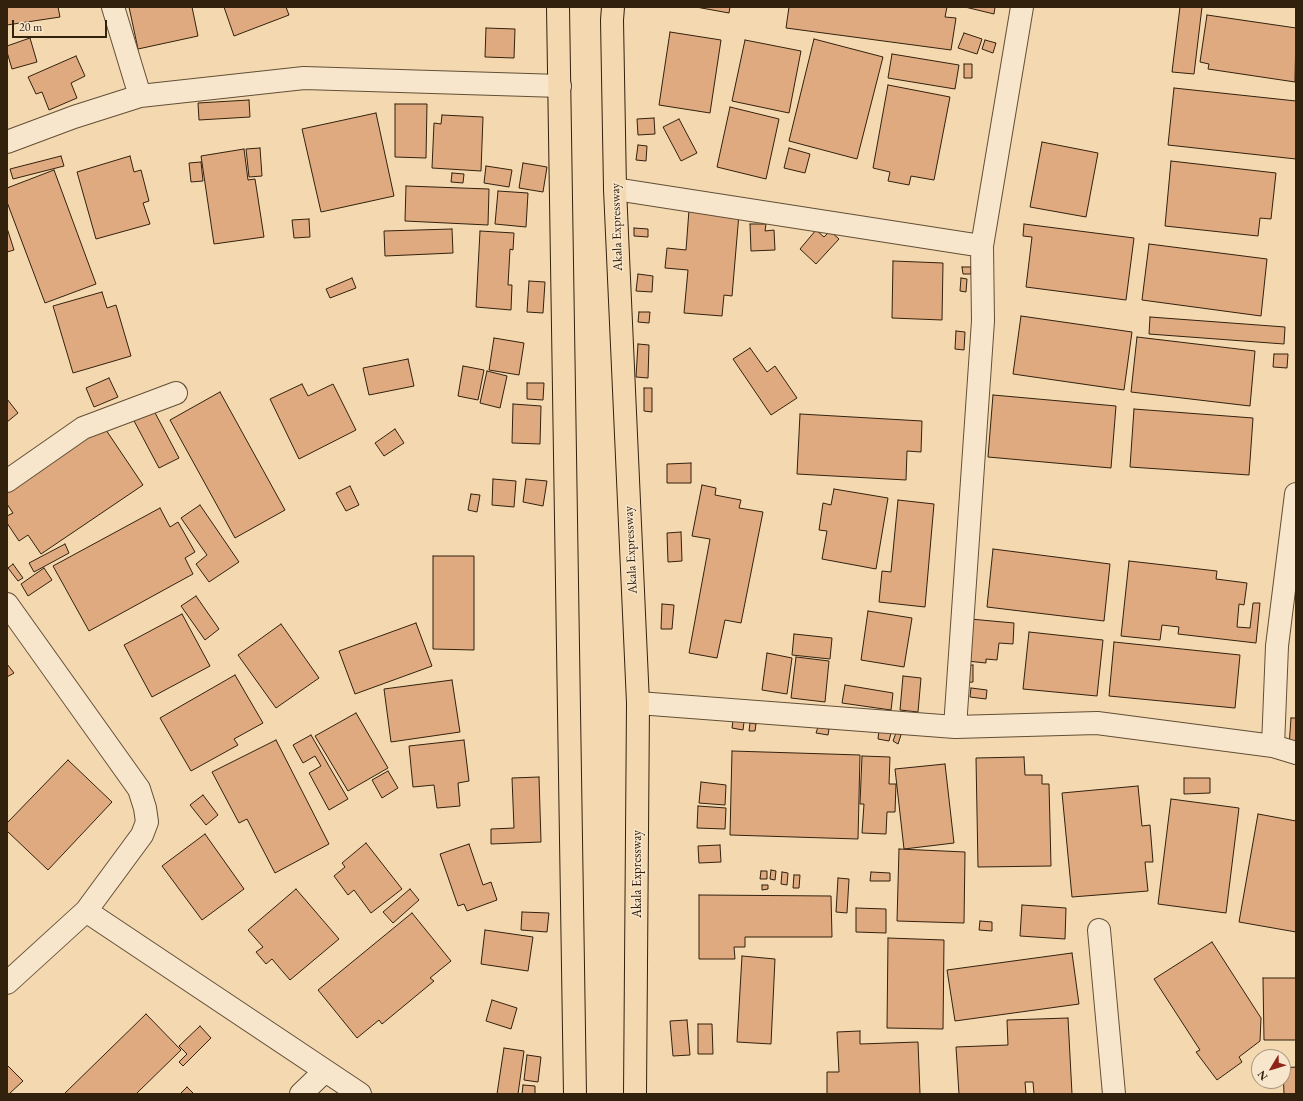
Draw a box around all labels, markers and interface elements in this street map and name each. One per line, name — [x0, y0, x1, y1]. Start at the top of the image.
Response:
scale bar — [14, 12, 109, 38]
text: 20 m — [19, 19, 42, 35]
street label: Akala Expressway — [608, 183, 626, 271]
street label: Akala Expressway — [621, 506, 641, 594]
street label: Akala Expressway — [629, 830, 645, 918]
north arrow — [1251, 1049, 1291, 1089]
text: N — [1254, 1068, 1271, 1084]

